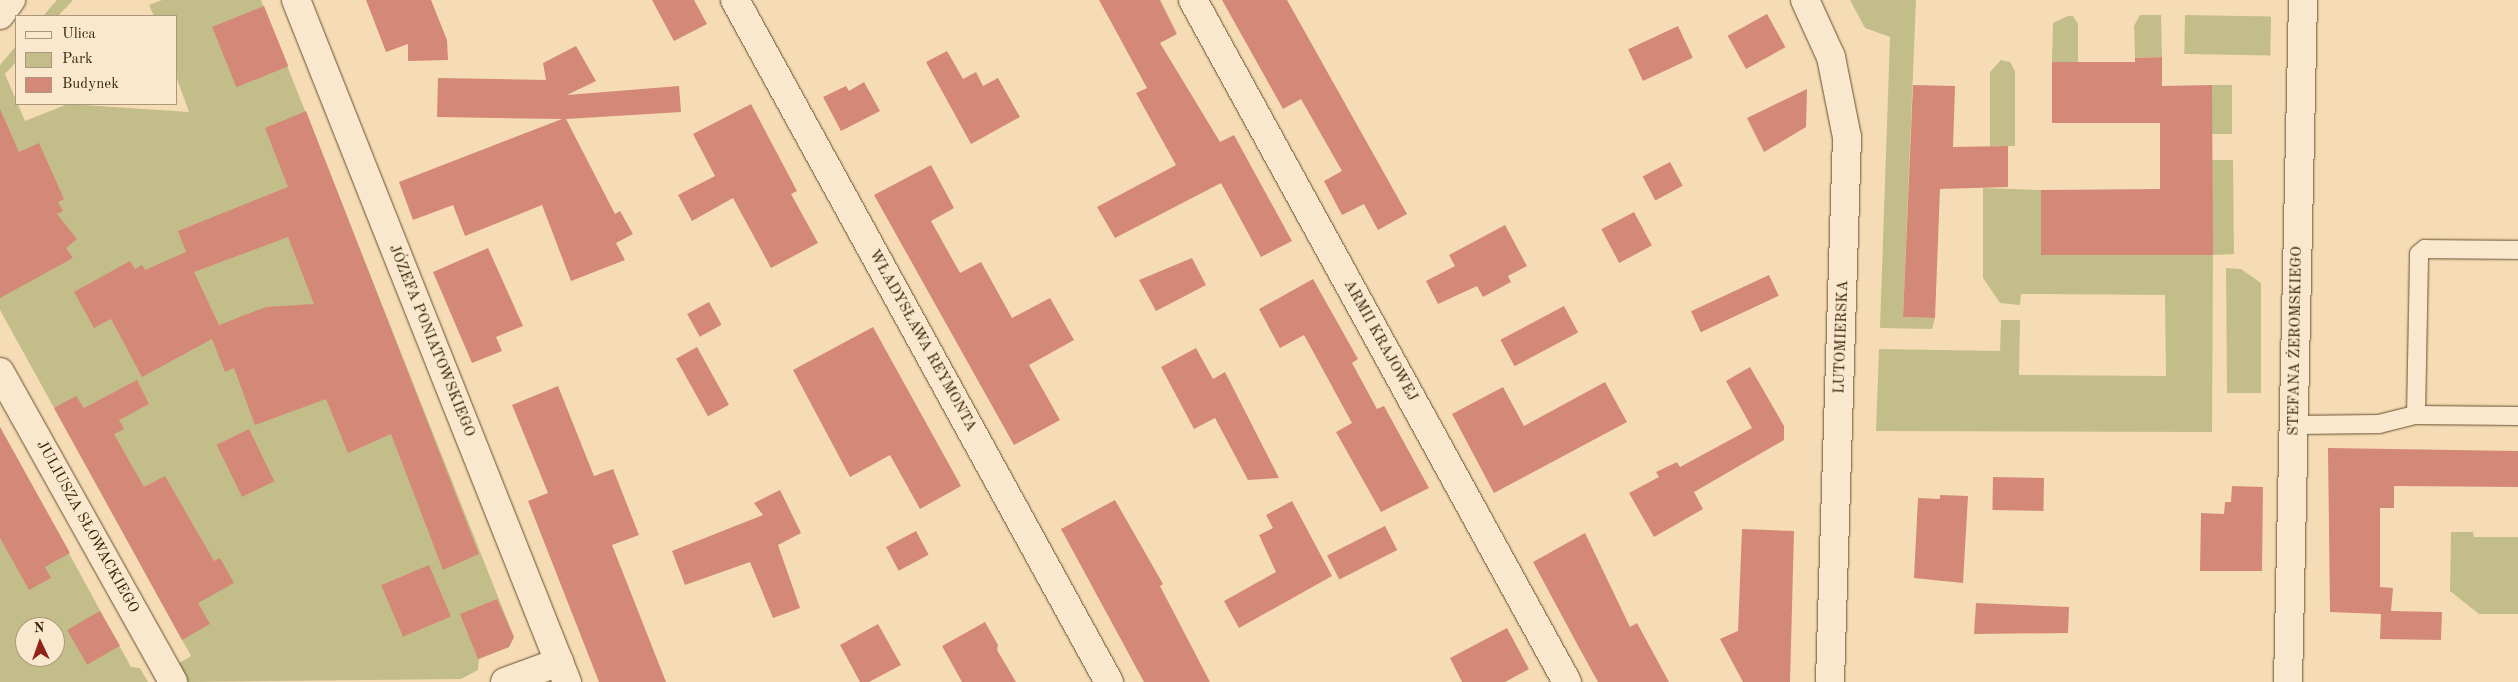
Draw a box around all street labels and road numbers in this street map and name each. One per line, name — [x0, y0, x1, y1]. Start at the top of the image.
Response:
street label: JÓZEFA PONIATOWSKIEGO — [384, 242, 478, 440]
street label: STEFANA ŻEROMSKIEGO — [2285, 246, 2307, 436]
street label: WŁADYSŁAWA REYMONTA — [864, 247, 980, 435]
street label: ARMII KRAJOWEJ — [1339, 277, 1421, 405]
street label: LUTOMIERSKA — [1831, 280, 1853, 394]
street label: JULIUSZA SŁOWACKIEGO — [32, 437, 142, 617]

